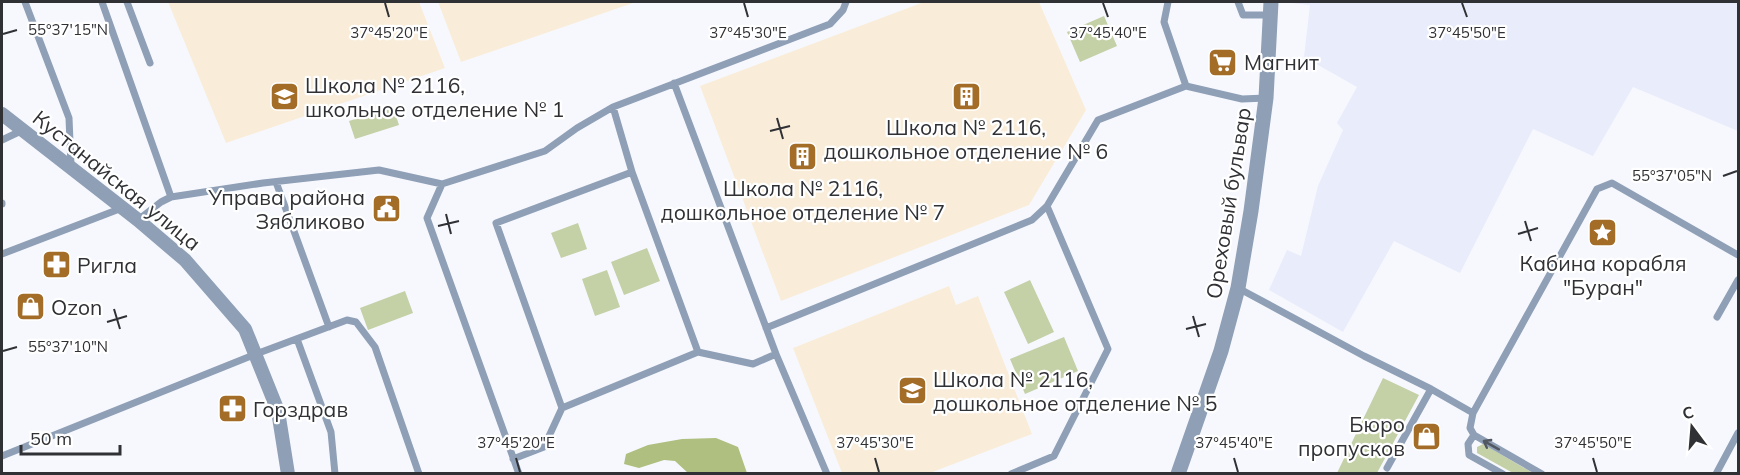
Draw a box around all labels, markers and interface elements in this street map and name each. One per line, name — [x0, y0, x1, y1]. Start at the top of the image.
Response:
text: 55°37'15"N — [28, 20, 108, 39]
text: 37°45'20"E — [350, 23, 428, 42]
text: 37°45'30"E — [709, 23, 787, 42]
text: 37°45'40"E — [1069, 23, 1147, 42]
text: 37°45'50"E — [1428, 23, 1506, 42]
supermarket icon: Магнит — [1207, 46, 1239, 78]
place label: Магнит — [1244, 49, 1319, 75]
place label: Школа № 2116, школьное отделение № 1 — [305, 72, 564, 122]
building icon: Школа № 2116, дошкольное отделение № 6 — [950, 80, 982, 112]
school or university icon: Школа № 2116, школьное отделение № 1 — [268, 81, 300, 113]
street label: Кустанайская улица — [28, 104, 206, 256]
street label: Ореховый бульвар — [1200, 106, 1256, 300]
place label: Школа № 2116, дошкольное отделение № 6 — [824, 114, 1108, 164]
building icon: Школа № 2116, дошкольное отделение № 7 — [787, 141, 819, 173]
text: 55°37'05"N — [1632, 166, 1712, 185]
place label: Школа № 2116, дошкольное отделение № 7 — [661, 175, 945, 225]
place label: Управа района Зябликово — [207, 184, 365, 234]
public building icon: Управа района Зябликово — [370, 193, 402, 225]
place icon: Кабина корабля "Буран" — [1587, 216, 1619, 248]
pharmacy icon: Ригла — [40, 249, 72, 281]
place label: Кабина корабля "Буран" — [1519, 250, 1687, 300]
place label: Ригла — [77, 252, 137, 278]
shop icon: Ozon — [14, 291, 46, 323]
place label: Ozon — [51, 294, 102, 320]
text: 55°37'10"N — [28, 337, 108, 356]
place label: Школа № 2116, дошкольное отделение № 5 — [933, 366, 1217, 416]
school or university icon: Школа № 2116, дошкольное отделение № 5 — [896, 375, 928, 407]
pharmacy icon: Горздрав — [216, 393, 248, 425]
place label: Горздрав — [253, 396, 348, 422]
north arrow — [1662, 397, 1722, 457]
text: С — [1680, 401, 1696, 424]
place label: Бюро пропусков — [1298, 411, 1405, 461]
scale bar — [21, 418, 120, 456]
shop icon: Бюро пропусков — [1410, 420, 1442, 452]
text: 50 m — [30, 427, 72, 450]
text: 37°45'20"E — [477, 433, 555, 452]
text: 37°45'30"E — [836, 433, 914, 452]
text: 37°45'40"E — [1195, 433, 1273, 452]
text: 37°45'50"E — [1554, 433, 1632, 452]
one-way arrow — [1483, 439, 1500, 451]

